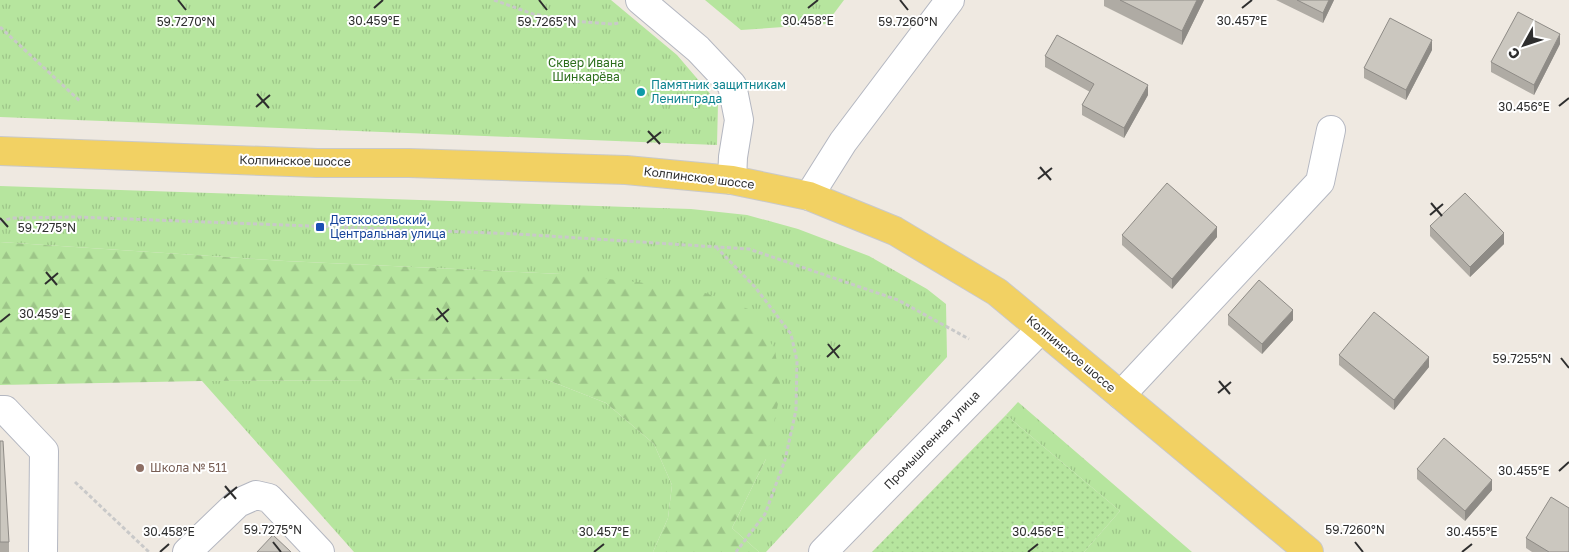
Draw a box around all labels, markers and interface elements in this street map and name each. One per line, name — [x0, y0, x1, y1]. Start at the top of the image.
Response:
text: 30.459°E — [348, 13, 400, 28]
text: 30.458°E — [782, 13, 834, 28]
text: 30.457°E — [1217, 13, 1267, 28]
text: 59.7270°N — [157, 14, 215, 29]
text: 59.7265°N — [517, 14, 577, 29]
text: 59.7260°N — [878, 14, 938, 29]
north arrow — [1499, 20, 1549, 70]
text: С — [1504, 44, 1523, 63]
park label: Сквер Ивана Шинкарёва — [548, 55, 624, 84]
place label: Памятник защитникам Ленинграда — [651, 77, 786, 106]
marker: Памятник защитникам Ленинграда — [635, 86, 647, 98]
text: 30.456°E — [1498, 99, 1550, 114]
street label: Колпинское шоссе — [239, 152, 351, 169]
street label: Колпинское шоссе — [643, 163, 755, 192]
place label: Детскосельский, Центральная улица — [330, 212, 446, 241]
text: 59.7275°N — [18, 220, 76, 235]
marker: Детскосельский, Центральная улица — [314, 221, 326, 233]
text: 30.459°E — [19, 306, 71, 321]
street label: Колпинское шоссе — [1024, 312, 1119, 395]
text: 59.7255°N — [1493, 351, 1551, 366]
street label: Промышленная улица — [881, 387, 983, 492]
place label: Школа № 511 — [150, 460, 227, 475]
marker: Школа № 511 — [134, 462, 146, 474]
text: 30.455°E — [1498, 463, 1550, 478]
text: 59.7275°N — [244, 522, 302, 537]
text: 59.7260°N — [1325, 522, 1385, 537]
text: 30.458°E — [143, 524, 195, 539]
text: 30.457°E — [579, 524, 629, 539]
text: 30.456°E — [1012, 524, 1064, 539]
text: 30.455°E — [1446, 524, 1498, 539]

